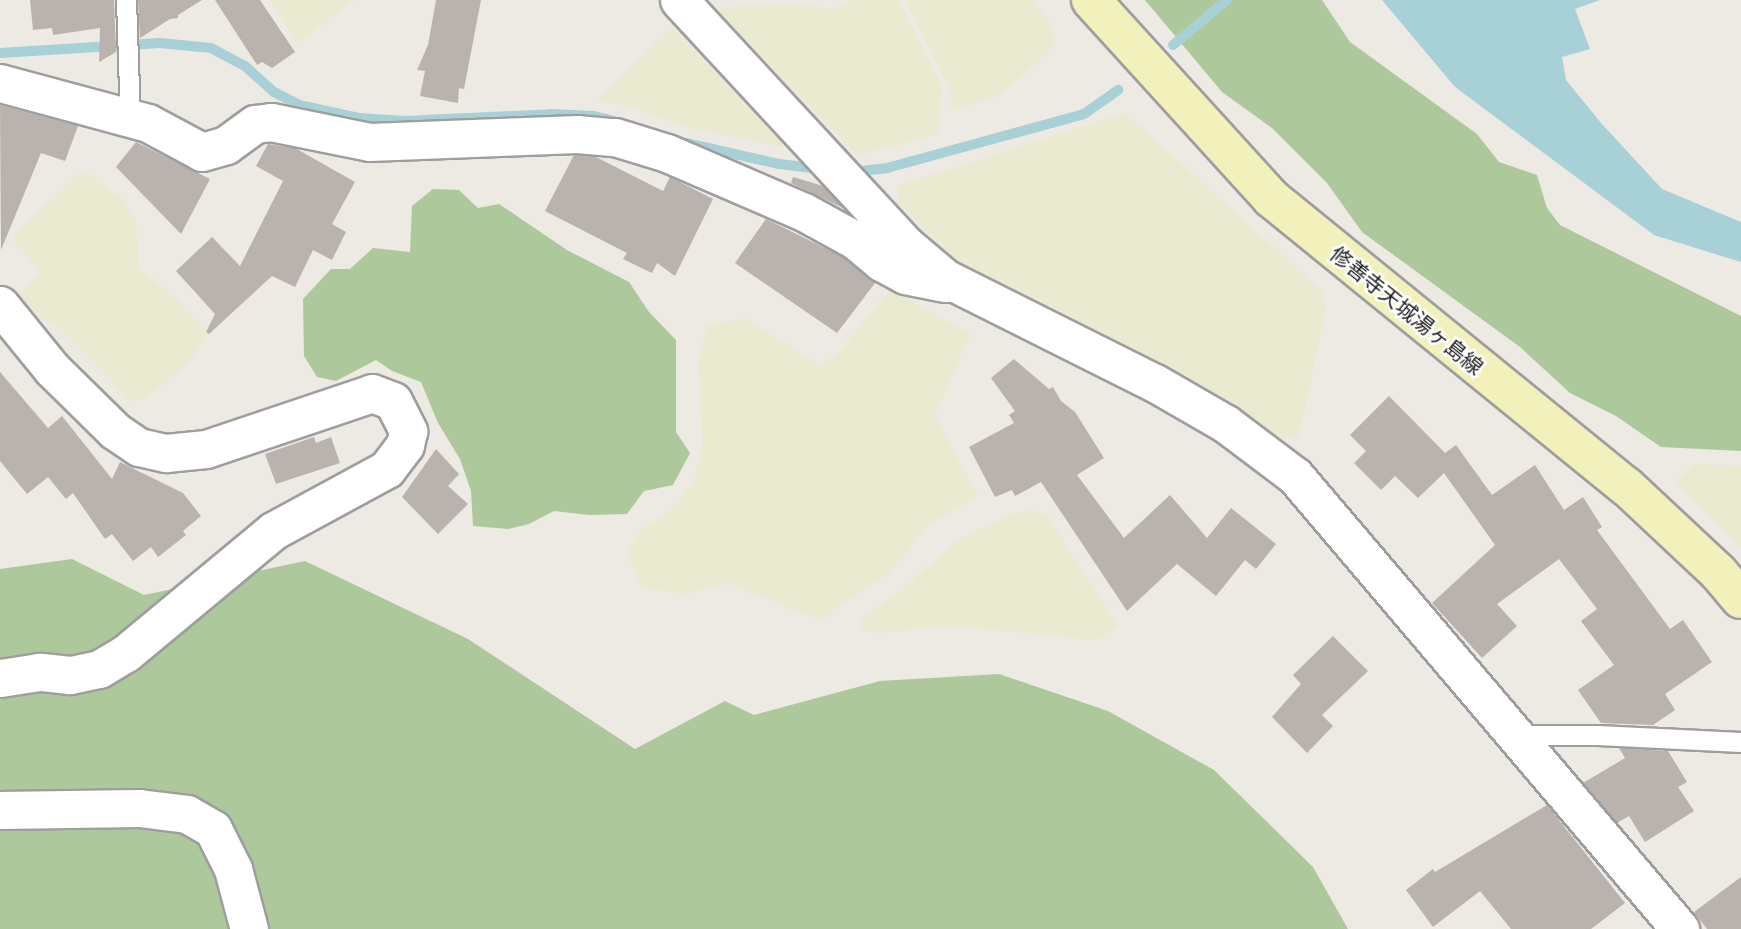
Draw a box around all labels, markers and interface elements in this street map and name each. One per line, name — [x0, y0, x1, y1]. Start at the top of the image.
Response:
street label: 修善寺天城湯ヶ島線 — [1326, 241, 1488, 379]

